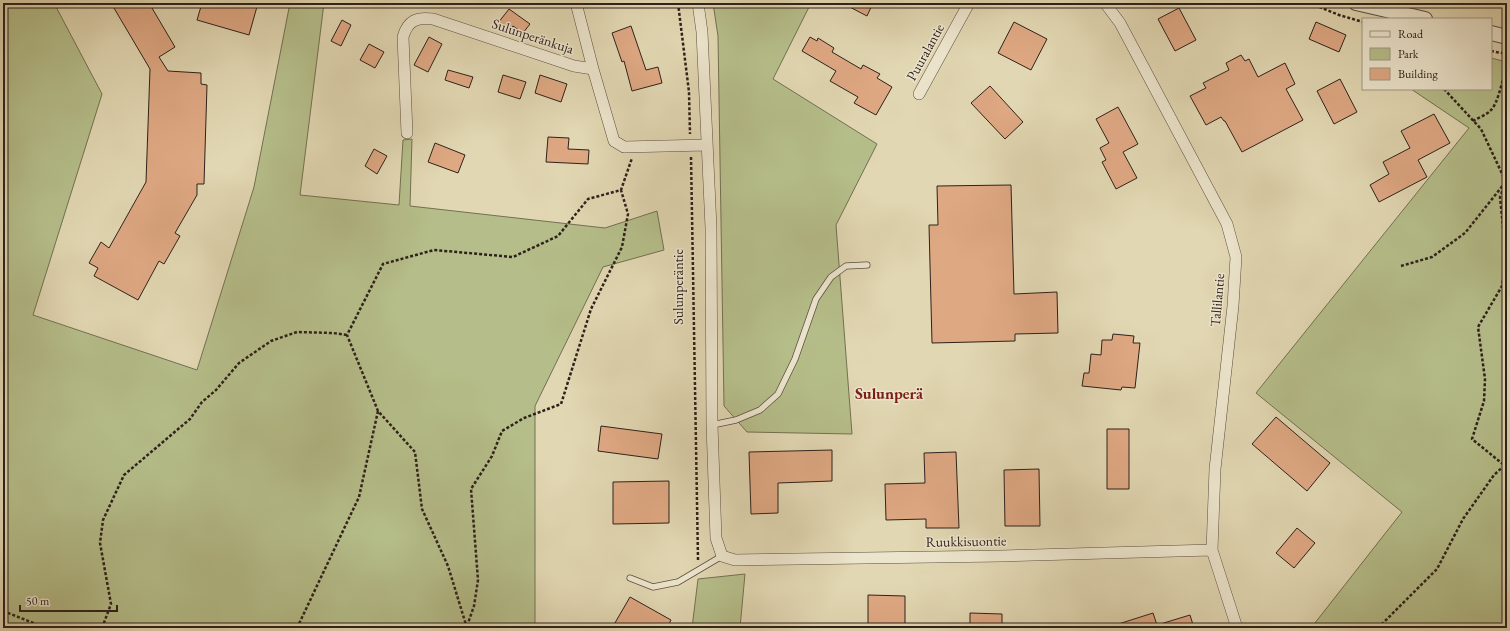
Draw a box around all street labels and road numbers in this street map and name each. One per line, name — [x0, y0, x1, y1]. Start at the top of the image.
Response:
street label: Sulunperänkuja — [490, 14, 577, 58]
street label: Puuralantie — [902, 20, 948, 84]
street label: Sulunperäntie — [669, 249, 687, 325]
street label: Tallilantie — [1206, 272, 1228, 327]
street label: Ruukkisuontie — [925, 531, 1007, 551]

